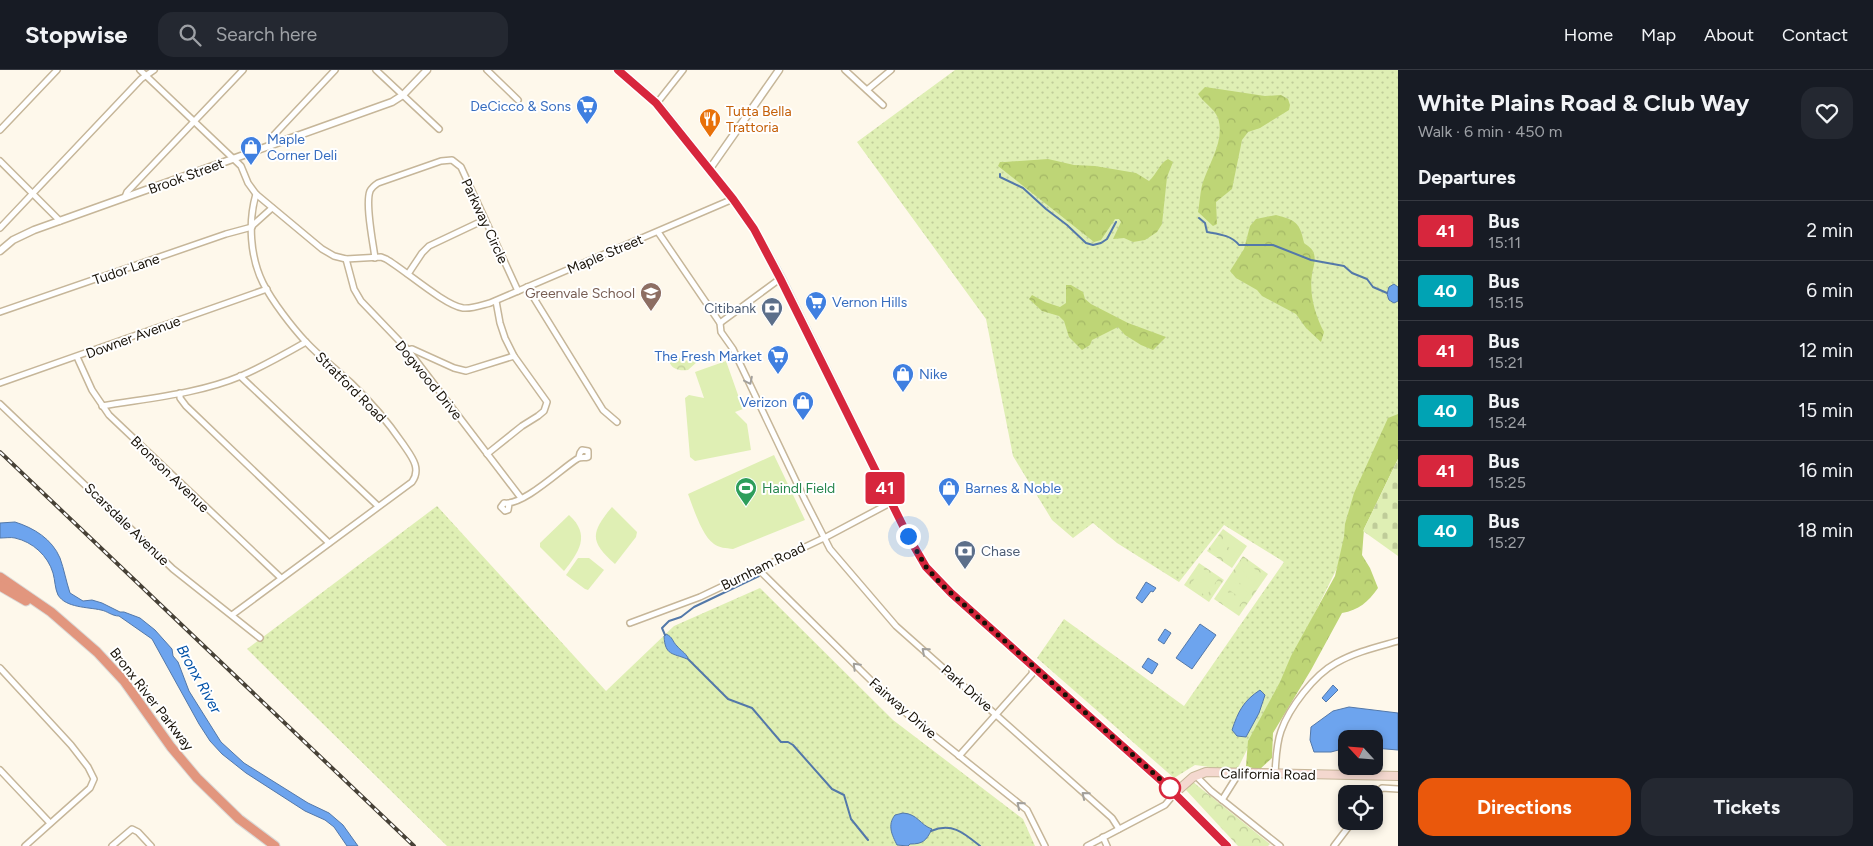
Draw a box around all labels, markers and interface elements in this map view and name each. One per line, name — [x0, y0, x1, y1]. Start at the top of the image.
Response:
search box — [158, 12, 508, 57]
text: Stopwise — [25, 20, 128, 49]
icon: search — [176, 21, 204, 49]
text: Search here — [216, 23, 317, 46]
text: Home — [1564, 24, 1613, 46]
text: Map — [1641, 24, 1676, 46]
text: About — [1704, 24, 1754, 46]
text: Contact — [1782, 24, 1848, 46]
button: heart — [1801, 87, 1853, 139]
text: White Plains Road & Club Way — [1418, 88, 1749, 117]
supermarket icon: DeCicco & Sons — [575, 94, 599, 125]
place label: DeCicco & Sons — [470, 98, 571, 115]
place label: Tutta Bella Trattoria — [726, 103, 792, 136]
restaurant icon: Tutta Bella Trattoria — [698, 107, 722, 138]
text: Walk · 6 min · 450 m — [1418, 122, 1562, 141]
place label: Maple Corner Deli — [267, 131, 337, 164]
shop icon: Maple Corner Deli — [239, 135, 263, 166]
street label: Brook Street — [146, 155, 226, 198]
text: Departures — [1418, 166, 1516, 189]
street label: Parkway Circle — [457, 176, 512, 267]
text: Bus — [1488, 210, 1519, 233]
text: 2 min — [1807, 219, 1853, 242]
text: 41 — [1436, 220, 1455, 242]
street label: Maple Street — [565, 231, 646, 278]
text: 15:11 — [1488, 233, 1521, 252]
street label: Tudor Lane — [91, 250, 162, 289]
text: Bus — [1488, 270, 1519, 293]
text: 6 min — [1806, 279, 1853, 302]
text: 40 — [1434, 280, 1457, 302]
school or university icon: Greenvale School — [639, 281, 663, 312]
place label: Greenvale School — [525, 285, 635, 302]
supermarket icon: Vernon Hills — [804, 290, 828, 321]
text: 15:15 — [1488, 293, 1524, 312]
place label: Vernon Hills — [832, 294, 907, 311]
bank icon: Citibank — [760, 296, 784, 327]
place label: Citibank — [704, 300, 756, 317]
street label: Downer Avenue — [83, 312, 183, 362]
text: Bus — [1488, 330, 1519, 353]
street label: Dogwood Drive — [391, 337, 466, 424]
text: 12 min — [1799, 339, 1853, 362]
text: 41 — [1436, 340, 1455, 362]
supermarket icon: The Fresh Market — [766, 344, 790, 375]
street label: Stratford Road — [312, 348, 390, 426]
place label: The Fresh Market — [654, 348, 762, 365]
text: 15:21 — [1488, 353, 1523, 372]
shop icon: Nike — [891, 362, 915, 393]
place label: Nike — [919, 366, 948, 383]
one-way arrow — [743, 376, 753, 385]
shop icon: Verizon — [791, 390, 815, 421]
text: Bus — [1488, 390, 1519, 413]
place label: Verizon — [739, 394, 787, 411]
text: 15 min — [1798, 399, 1853, 422]
text: 40 — [1434, 400, 1457, 422]
text: 15:24 — [1488, 413, 1527, 432]
street label: Bronson Avenue — [127, 433, 213, 516]
text: Bus — [1488, 450, 1519, 473]
text: 16 min — [1799, 459, 1853, 482]
text: 41 — [1436, 460, 1455, 482]
line badge: 41 — [862, 472, 908, 504]
text: 15:25 — [1488, 473, 1526, 492]
sports icon: Haindl Field — [734, 476, 758, 507]
shop icon: Barnes & Noble — [937, 476, 961, 507]
text: 41 — [876, 477, 895, 499]
street label: Scarsdale Avenue — [81, 480, 173, 569]
place label: Haindl Field — [762, 480, 835, 497]
place label: Barnes & Noble — [965, 480, 1062, 497]
text: Bus — [1488, 510, 1519, 533]
text: 18 min — [1798, 519, 1853, 542]
text: 40 — [1434, 520, 1457, 542]
your location — [896, 524, 921, 549]
text: 15:27 — [1488, 533, 1525, 552]
street label: Burnham Road — [718, 539, 808, 594]
bank icon: Chase — [953, 539, 977, 570]
place label: Chase — [981, 543, 1021, 560]
water label: Bronx River — [173, 641, 226, 717]
street label: Bronx River Parkway — [106, 644, 198, 755]
one-way arrow — [922, 648, 931, 657]
street label: Park Drive — [938, 661, 996, 716]
one-way arrow — [853, 663, 862, 672]
street label: Fairway Drive — [866, 675, 940, 742]
north arrow — [1338, 730, 1382, 775]
map controls — [1338, 730, 1383, 830]
street label: California Road — [1220, 765, 1316, 784]
unlabelled marker — [1159, 777, 1181, 799]
button: Directions — [1418, 778, 1631, 836]
button: Tickets — [1641, 778, 1853, 836]
button: locate — [1338, 785, 1383, 830]
one-way arrow — [1081, 791, 1090, 800]
one-way arrow — [1017, 801, 1026, 810]

